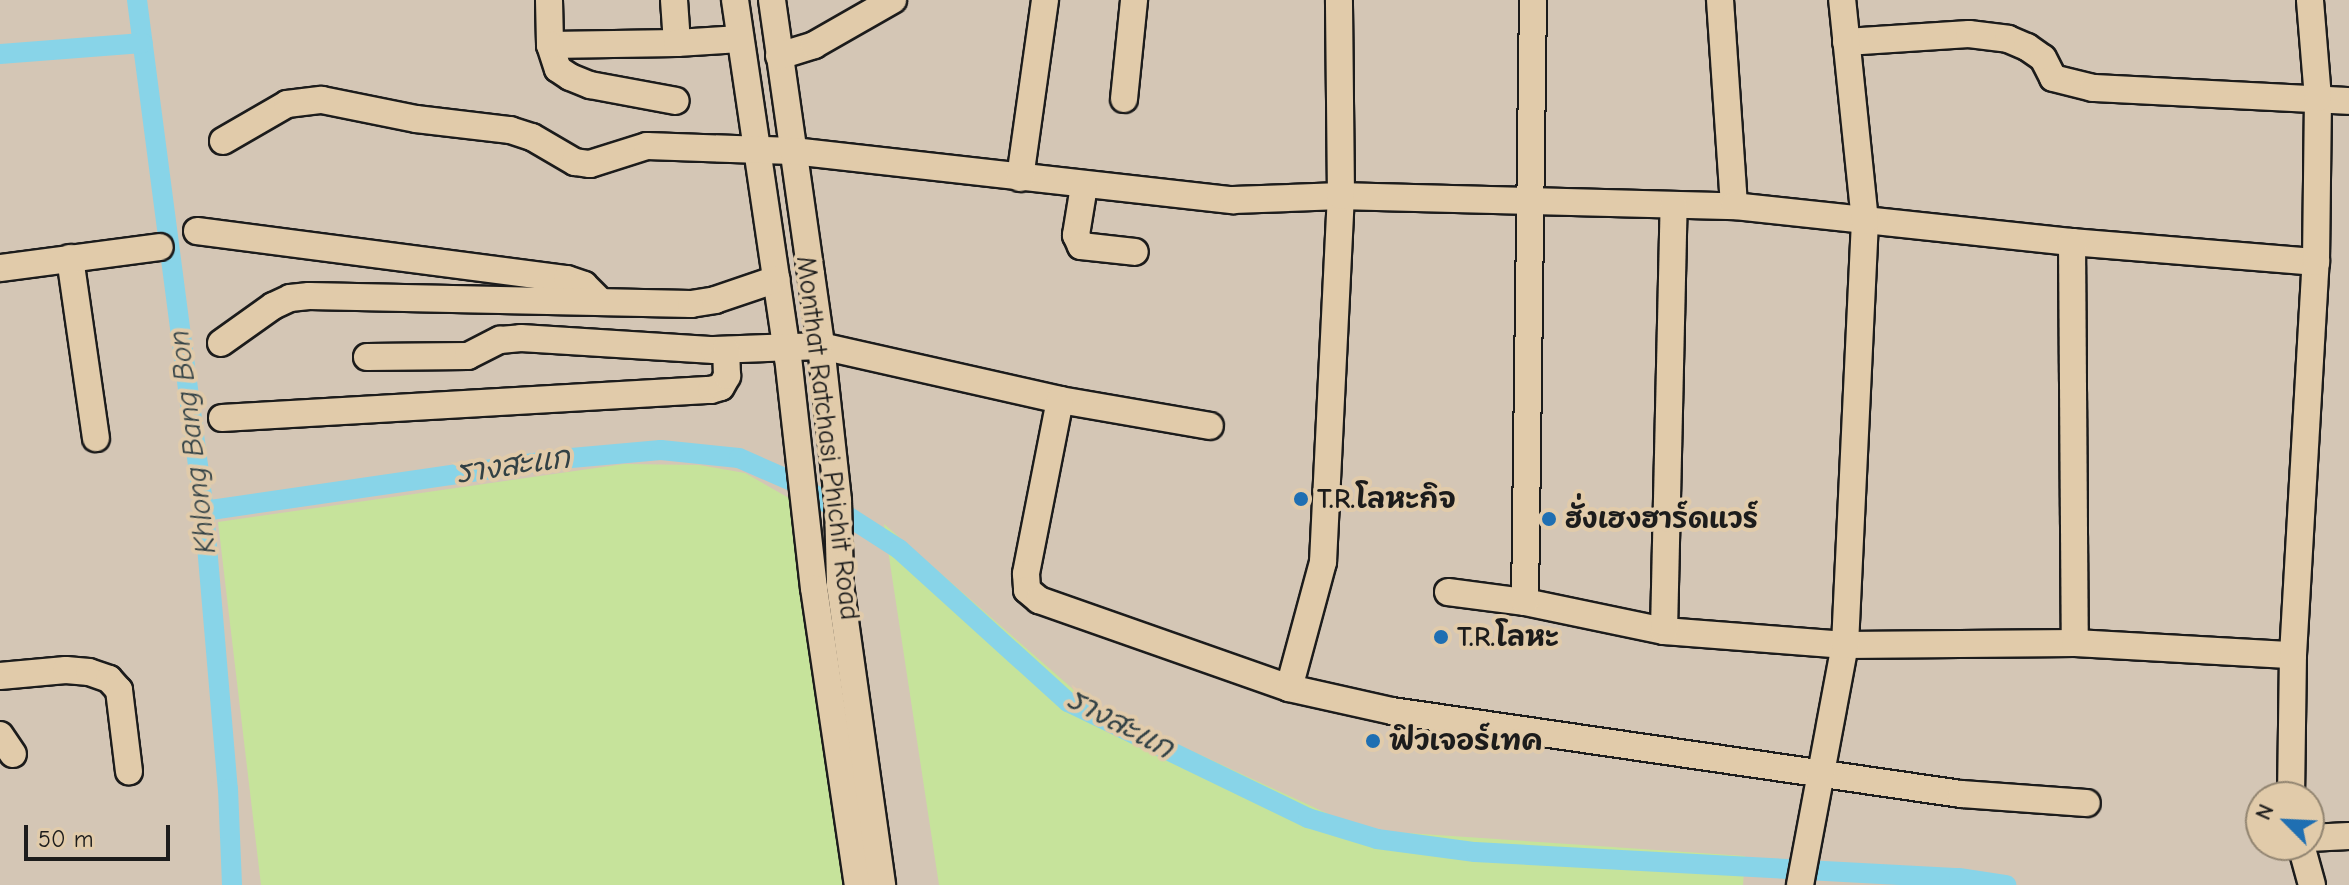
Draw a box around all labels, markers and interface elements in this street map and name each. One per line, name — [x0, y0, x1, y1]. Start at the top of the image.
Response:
street label: Monthat Ratchasi Phichit Road — [789, 254, 867, 622]
water label: Khlong Bang Bon — [161, 328, 225, 556]
water label: รางสะแก — [453, 440, 573, 492]
place label: T.R.โลหะกิจ — [1317, 482, 1456, 516]
marker: T.R.โลหะกิจ — [1292, 490, 1310, 508]
place label: ฮั่งเฮงฮาร์ดแวร์ — [1565, 502, 1758, 536]
marker: ฮั่งเฮงฮาร์ดแวร์ — [1540, 510, 1558, 528]
place label: T.R.โลหะ — [1457, 620, 1559, 654]
marker: T.R.โลหะ — [1432, 628, 1450, 646]
water label: รางสะแก — [1061, 681, 1179, 767]
place label: ฟิวเจอร์เทค — [1389, 724, 1542, 758]
marker: ฟิวเจอร์เทค — [1364, 732, 1382, 750]
north arrow — [2245, 781, 2325, 861]
text: N — [2250, 800, 2280, 824]
scale bar — [28, 809, 174, 859]
text: 50 m — [38, 825, 94, 853]

